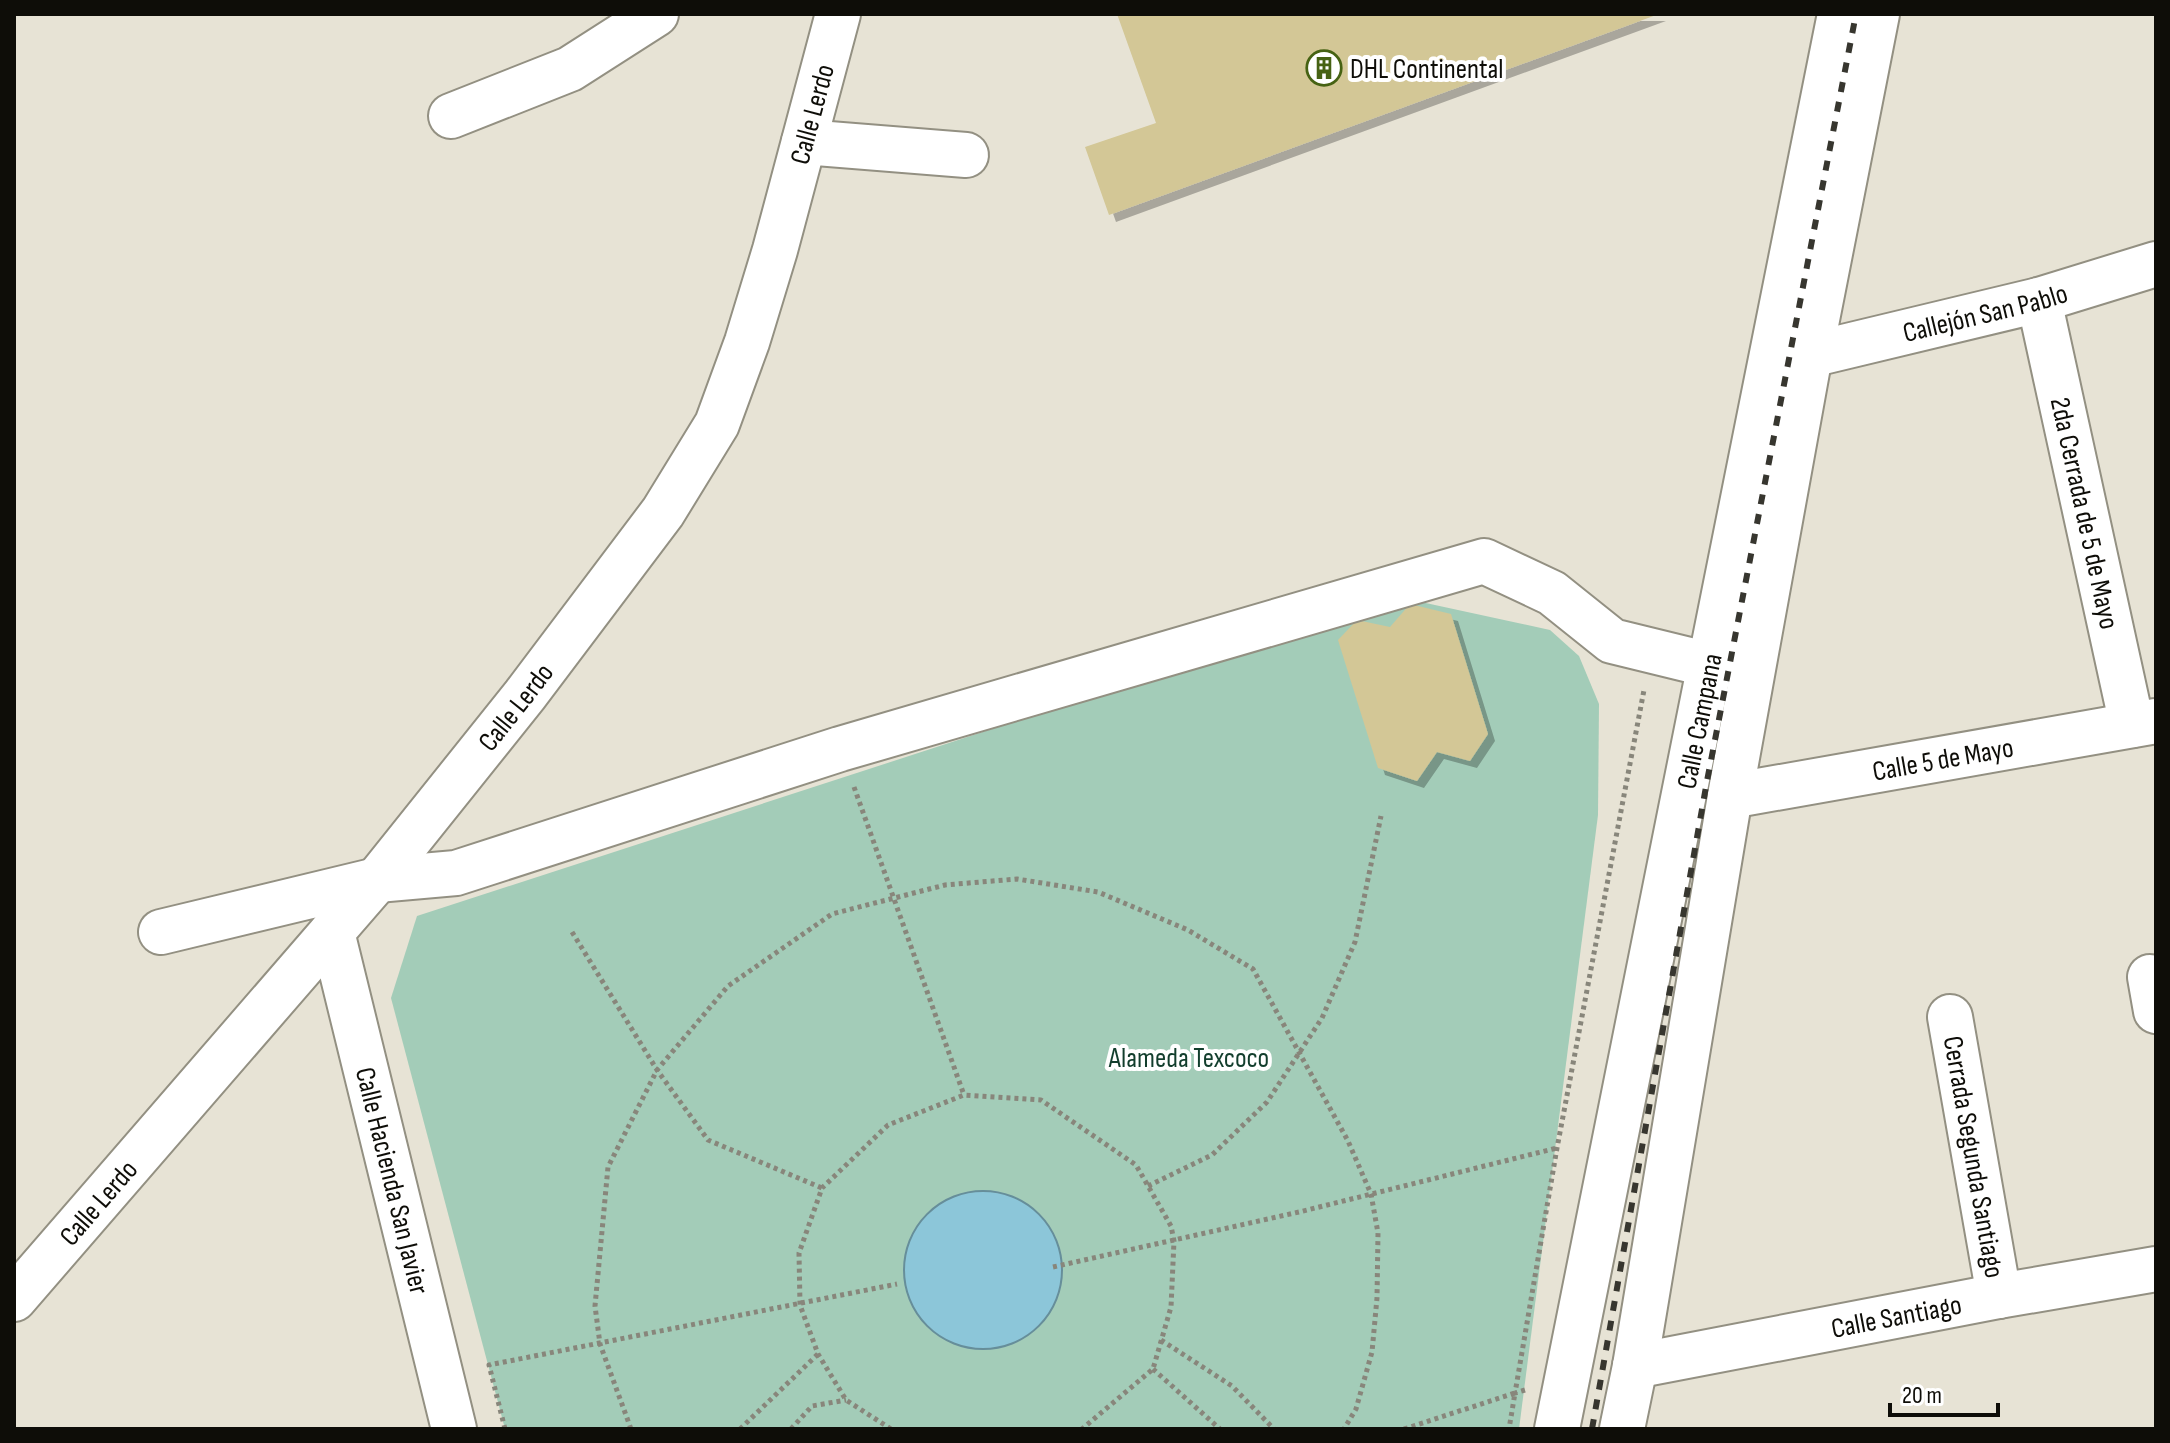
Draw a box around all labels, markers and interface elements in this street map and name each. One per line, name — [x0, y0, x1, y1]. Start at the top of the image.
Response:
building icon: DHL Continental — [1305, 49, 1343, 87]
place label: DHL Continental — [1350, 53, 1504, 86]
street label: Calle Lerdo — [784, 61, 842, 168]
street label: Callejón San Pablo — [1900, 277, 2072, 350]
street label: 2da Cerrada de 5 de Mayo — [2043, 394, 2126, 632]
street label: Calle Campana — [1670, 651, 1730, 792]
street label: Calle Lerdo — [472, 657, 561, 758]
street label: Calle 5 de Mayo — [1870, 731, 2016, 789]
street label: Cerrada Segunda Santiago — [1936, 1034, 2011, 1281]
park label: Alameda Texcoco — [1108, 1042, 1269, 1075]
street label: Calle Hacienda San Javier — [348, 1064, 435, 1298]
street label: Calle Lerdo — [53, 1154, 145, 1253]
street label: Calle Santiago — [1828, 1289, 1965, 1346]
scale bar — [1890, 1367, 1998, 1417]
text: 20 m — [1902, 1381, 1942, 1410]

